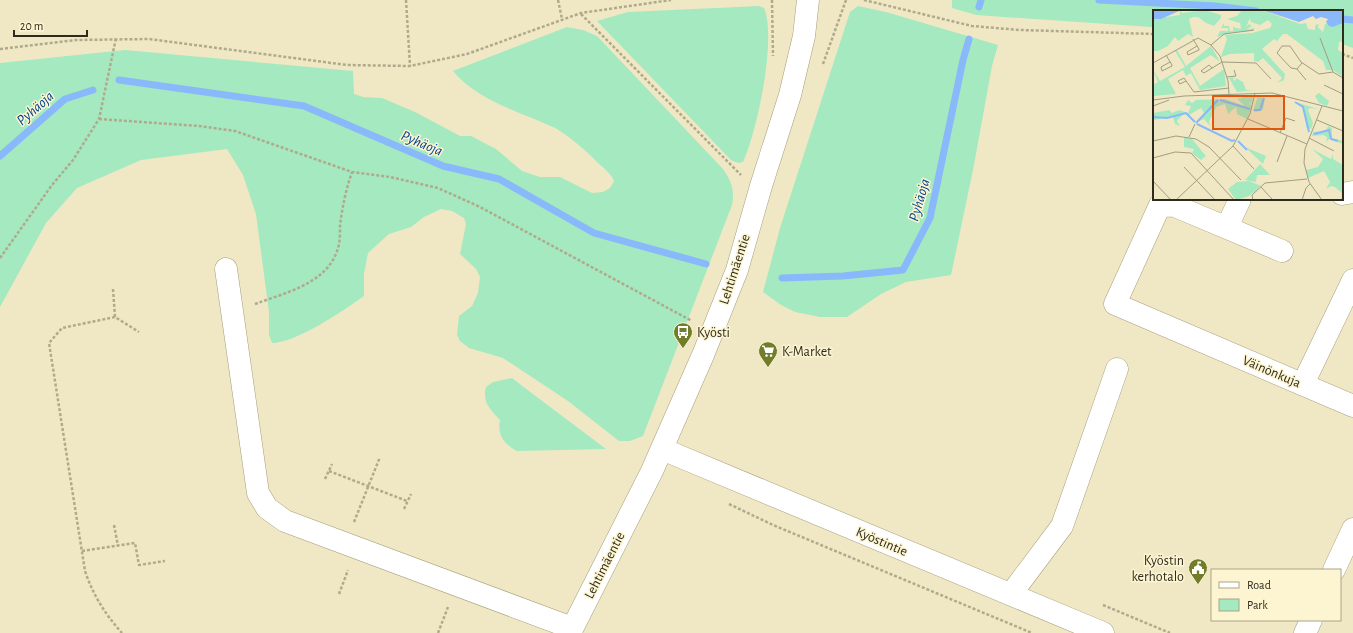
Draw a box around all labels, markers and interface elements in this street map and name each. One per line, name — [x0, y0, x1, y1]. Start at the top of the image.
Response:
inset map — [1153, 10, 1343, 200]
scale bar — [14, 12, 87, 38]
text: 20 m — [20, 20, 43, 32]
water label: Pyhäoja — [14, 88, 57, 128]
water label: Pyhäoja — [399, 128, 445, 159]
water label: Pyhäoja — [906, 177, 933, 223]
street label: Lehtimäentie — [717, 232, 753, 306]
bus stop icon: Kyösti — [672, 321, 694, 349]
place label: Kyösti — [697, 326, 730, 340]
supermarket icon: K-Market — [757, 340, 779, 368]
place label: K-Market — [782, 345, 832, 359]
street label: Väinönkuja — [1240, 353, 1303, 391]
street label: Kyöstintie — [854, 525, 909, 559]
street label: Lehtimäentie — [582, 530, 628, 601]
place label: Kyöstin kerhotalo — [1131, 554, 1184, 584]
public building icon: Kyöstin kerhotalo — [1187, 557, 1209, 585]
legend — [1211, 569, 1341, 621]
text: Road — [1247, 579, 1271, 591]
text: Park — [1247, 599, 1268, 611]

